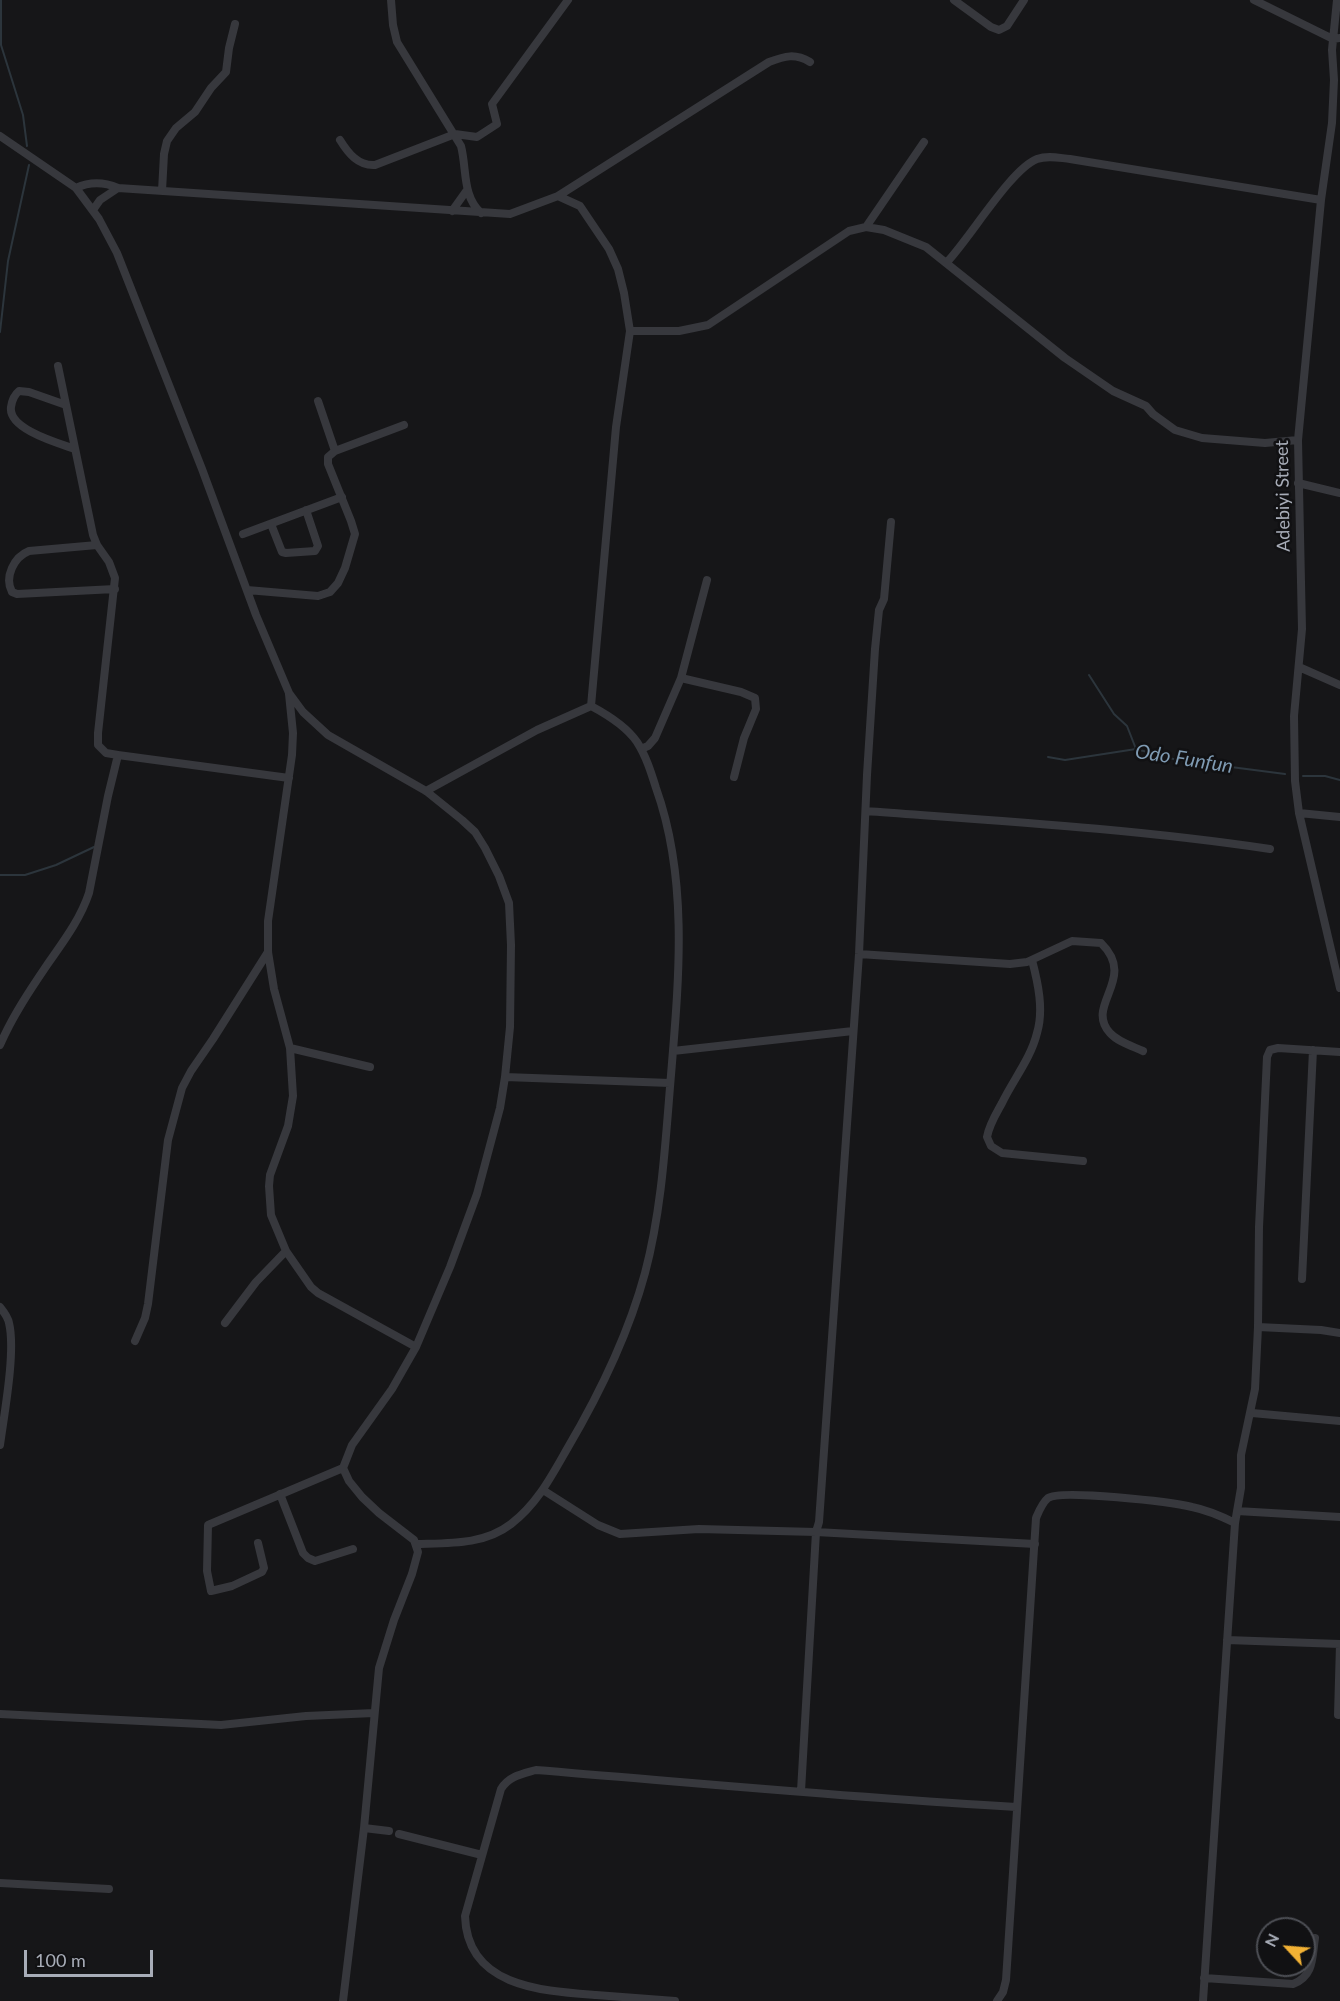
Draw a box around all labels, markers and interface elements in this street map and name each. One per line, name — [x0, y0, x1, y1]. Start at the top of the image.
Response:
street label: Adebiyi Street — [1271, 440, 1295, 552]
water label: Odo Funfun — [1133, 739, 1235, 779]
north arrow — [1256, 1917, 1316, 1977]
text: N — [1260, 1930, 1282, 1949]
scale bar — [27, 1938, 156, 1976]
text: 100 m — [35, 1949, 86, 1971]

